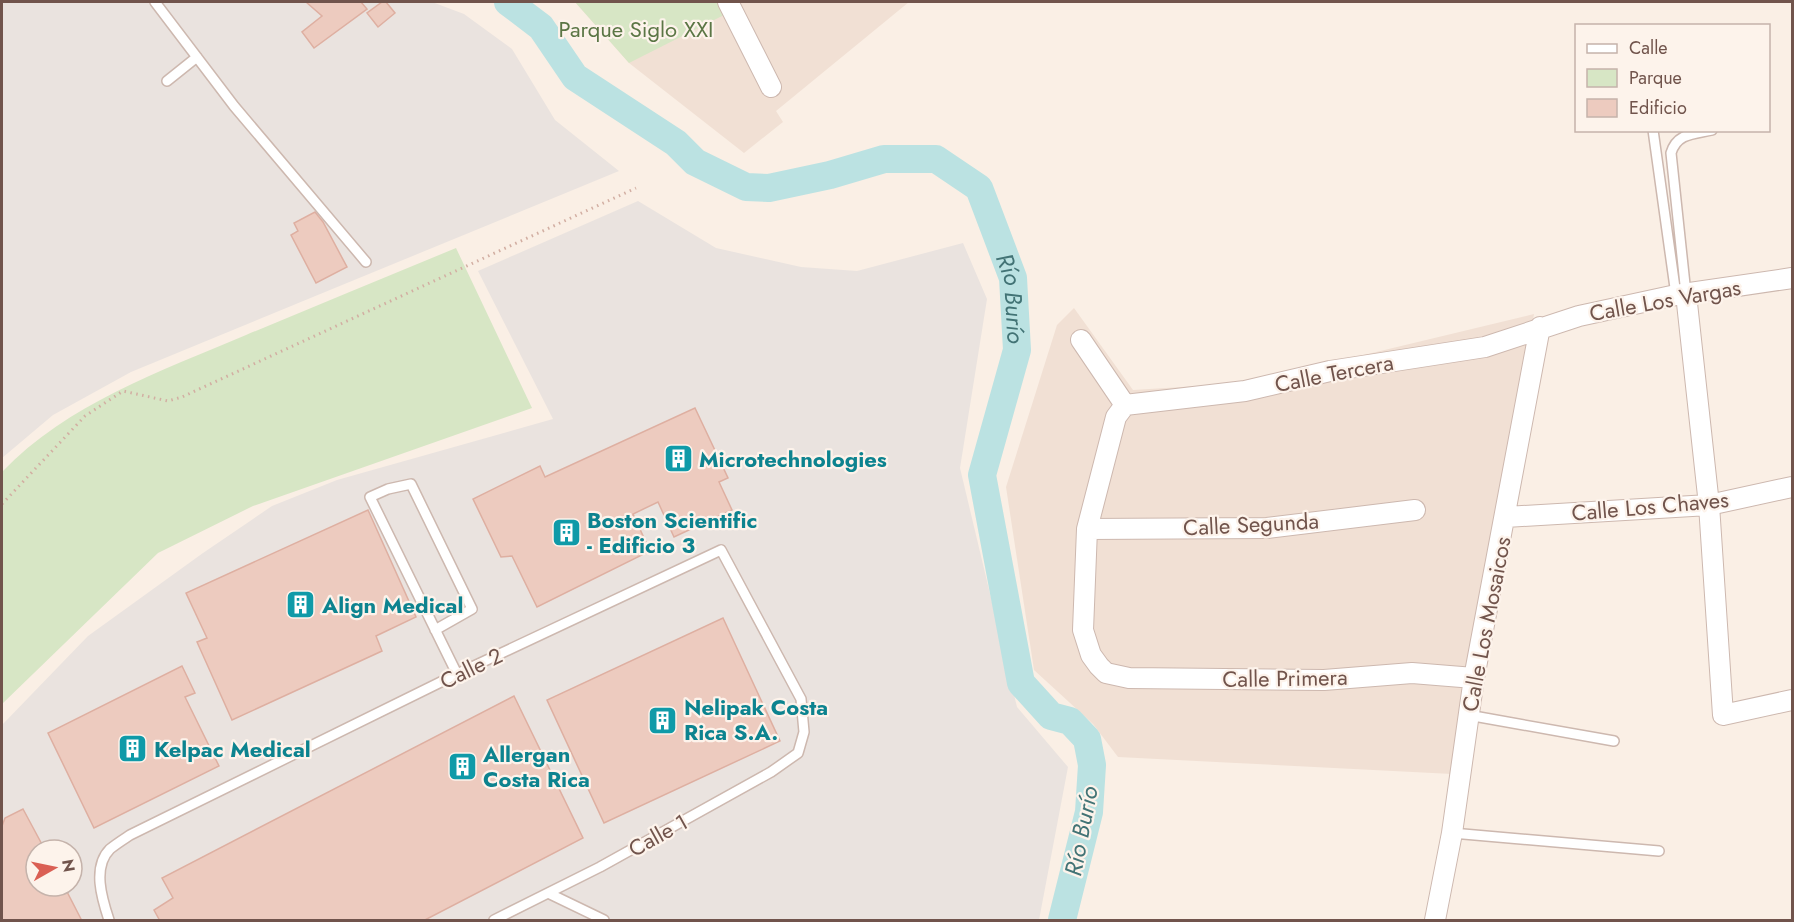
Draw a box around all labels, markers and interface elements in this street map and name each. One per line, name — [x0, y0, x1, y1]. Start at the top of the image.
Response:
park label: Parque Siglo XXI — [558, 13, 714, 45]
legend — [1575, 24, 1770, 132]
text: Calle — [1629, 35, 1668, 61]
text: Parque — [1629, 65, 1682, 91]
text: Edificio — [1629, 95, 1687, 121]
water label: Río Burío — [988, 248, 1034, 345]
street label: Calle Los Vargas — [1587, 271, 1743, 329]
street label: Calle Tercera — [1272, 346, 1396, 400]
building icon: Microtechnologies — [662, 443, 694, 475]
place label: Microtechnologies — [699, 443, 887, 475]
street label: Calle Los Chaves — [1570, 483, 1730, 529]
place label: Boston Scientific - Edificio 3 — [587, 504, 757, 561]
street label: Calle Segunda — [1182, 504, 1320, 544]
building icon: Boston Scientific - Edificio 3 — [550, 517, 582, 549]
street label: Calle Los Mosaicos — [1453, 534, 1519, 714]
building icon: Align Medical — [285, 589, 317, 621]
place label: Align Medical — [321, 589, 463, 621]
street label: Calle 2 — [434, 639, 508, 697]
street label: Calle Primera — [1222, 661, 1348, 695]
place label: Nelipak Costa Rica S.A. — [684, 691, 828, 748]
building icon: Nelipak Costa Rica S.A. — [647, 704, 679, 736]
building icon: Kelpac Medical — [117, 733, 149, 765]
place label: Kelpac Medical — [154, 733, 311, 765]
place label: Allergan Costa Rica — [482, 738, 590, 795]
building icon: Allergan Costa Rica — [446, 751, 478, 783]
water label: Río Burío — [1055, 783, 1107, 879]
street label: Calle 1 — [622, 806, 694, 864]
north arrow — [24, 838, 84, 898]
text: N — [56, 858, 81, 874]

